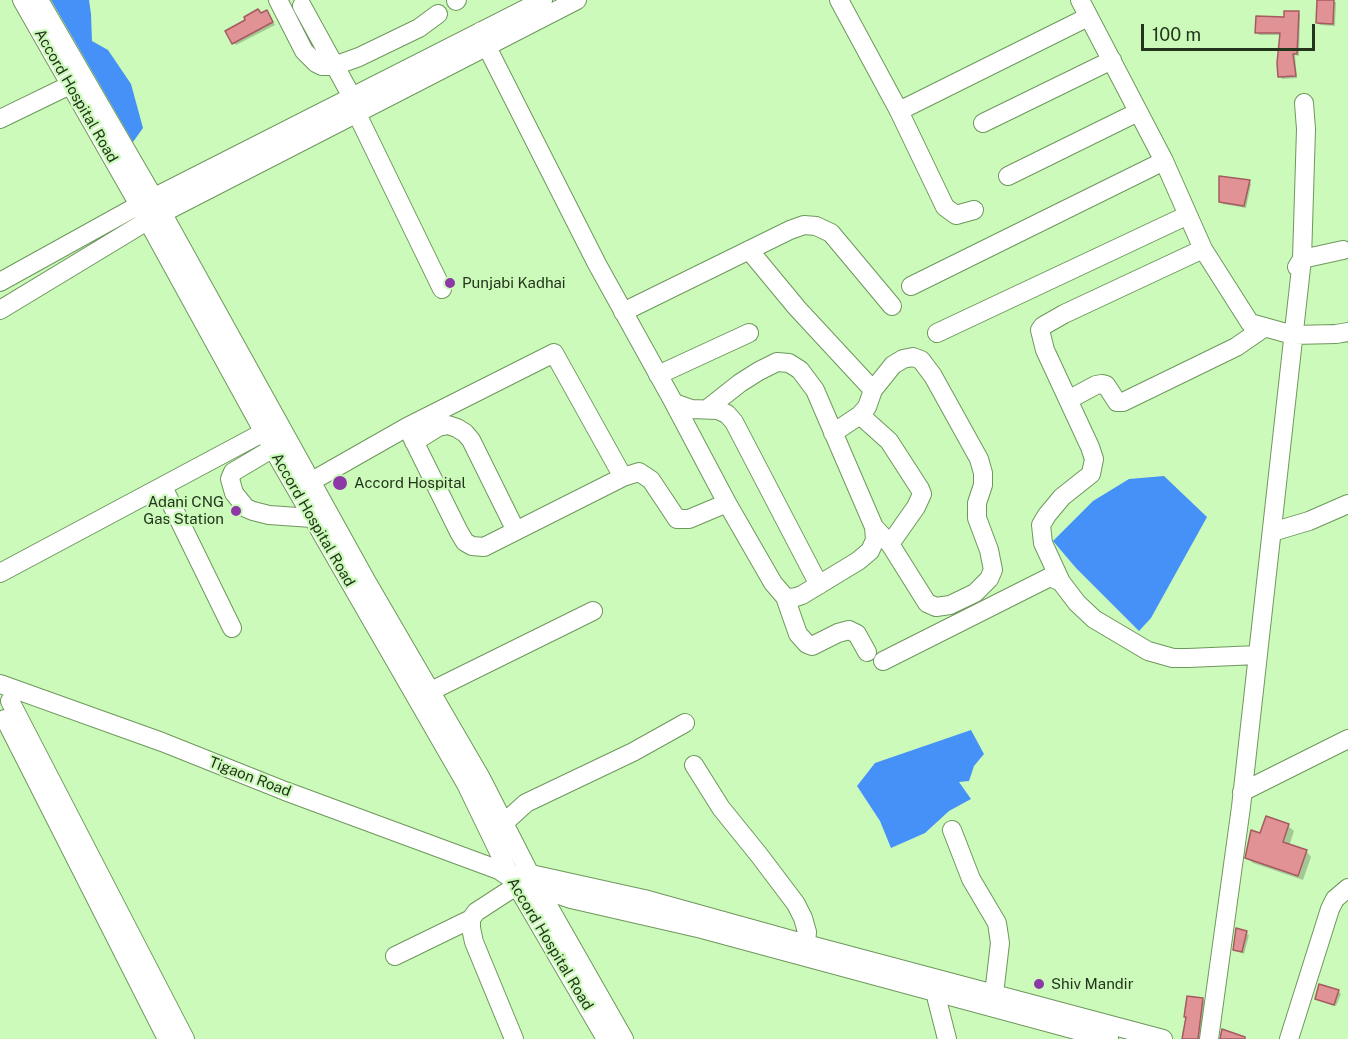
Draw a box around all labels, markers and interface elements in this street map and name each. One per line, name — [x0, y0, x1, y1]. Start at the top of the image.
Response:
scale bar — [1144, 12, 1318, 50]
text: 100 m — [1152, 24, 1201, 45]
street label: Accord Hospital Road — [30, 26, 122, 166]
place label: Punjabi Kadhai — [462, 274, 566, 292]
marker: Punjabi Kadhai — [443, 276, 457, 290]
street label: Accord Hospital Road — [267, 450, 359, 590]
marker: Accord Hospital — [331, 474, 349, 492]
place label: Accord Hospital — [354, 474, 466, 492]
place label: Adani CNG Gas Station — [143, 493, 224, 528]
marker: Adani CNG Gas Station — [229, 504, 243, 518]
street label: Tigaon Road — [206, 753, 294, 801]
street label: Accord Hospital Road — [503, 875, 597, 1013]
place label: Shiv Mandir — [1051, 975, 1134, 993]
marker: Shiv Mandir — [1032, 977, 1046, 991]

